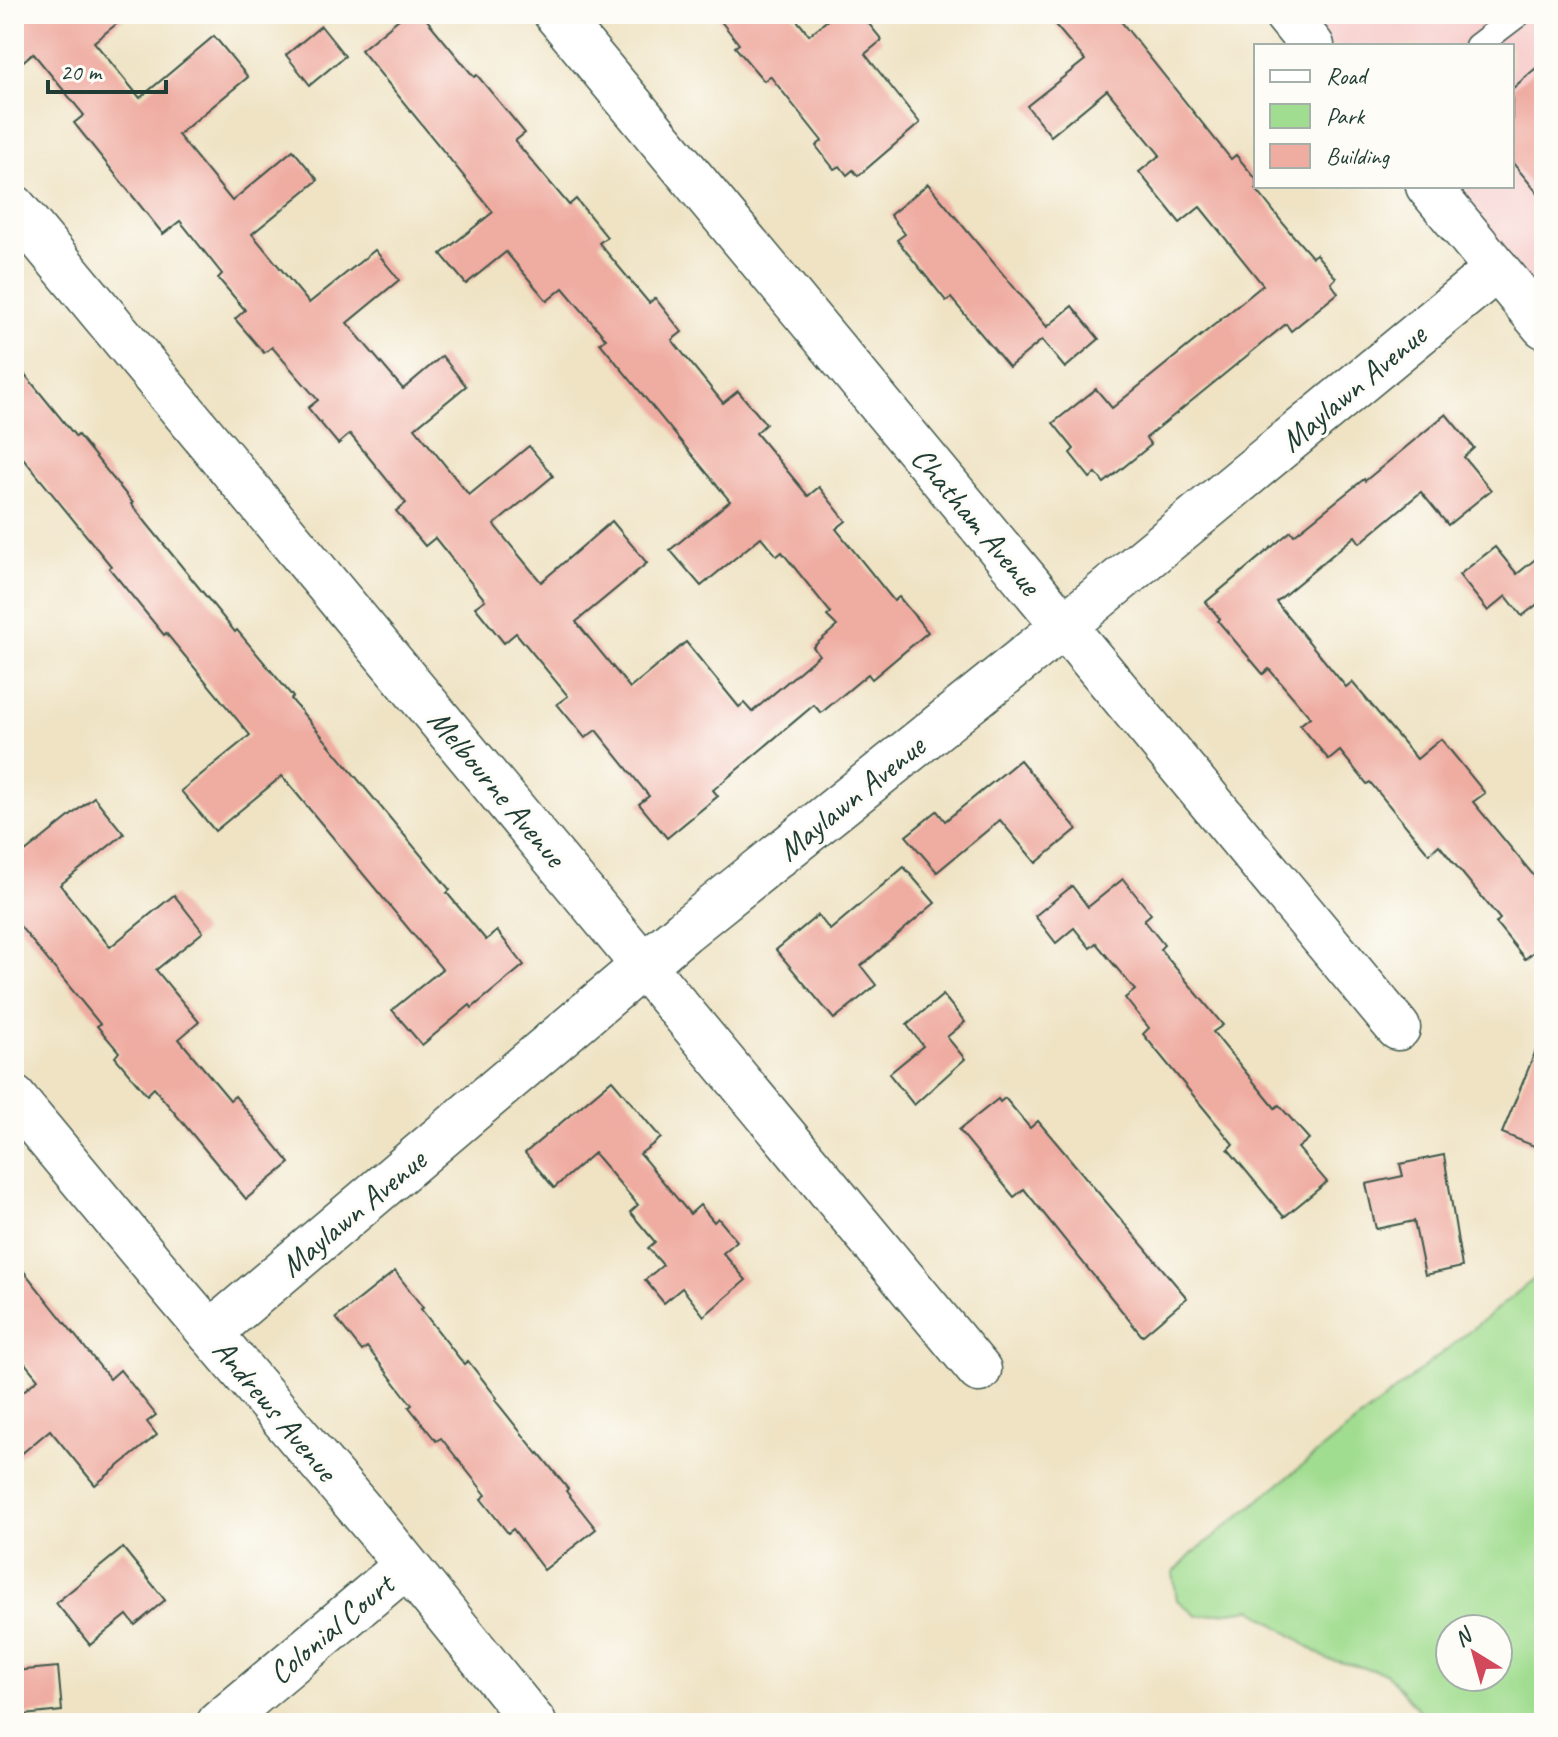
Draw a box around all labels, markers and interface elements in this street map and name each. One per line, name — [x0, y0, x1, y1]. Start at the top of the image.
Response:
scale bar — [48, 44, 166, 94]
legend — [1254, 44, 1514, 188]
text: 20 m — [60, 57, 103, 87]
text: Road — [1326, 61, 1370, 91]
text: Park — [1326, 101, 1366, 131]
text: Building — [1326, 141, 1391, 171]
street label: Maylawn Avenue — [1272, 313, 1436, 461]
street label: Chatham Avenue — [902, 438, 1052, 606]
street label: Melbourne Avenue — [419, 701, 577, 877]
street label: Maylawn Avenue — [769, 724, 935, 870]
street label: Maylawn Avenue — [272, 1138, 436, 1286]
street label: Andrews Avenue — [204, 1330, 348, 1492]
street label: Colonial Court — [260, 1563, 405, 1693]
north arrow — [1434, 1613, 1514, 1693]
text: N — [1449, 1621, 1479, 1653]

